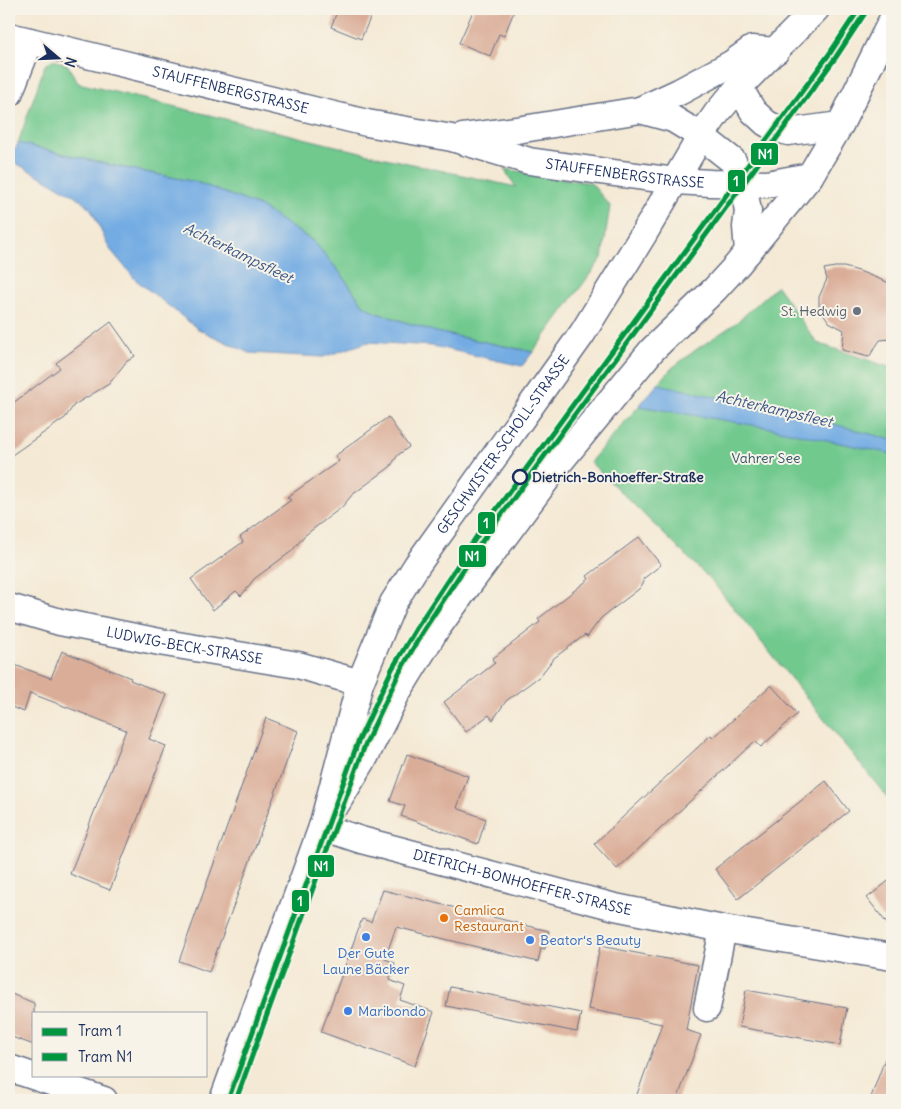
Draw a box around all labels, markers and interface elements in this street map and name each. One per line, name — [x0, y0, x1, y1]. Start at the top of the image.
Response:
north arrow — [32, 32, 82, 82]
text: N — [60, 55, 80, 70]
street label: STAUFFENBERGSTRASSE — [151, 62, 310, 117]
line badge: N1 — [750, 142, 779, 166]
text: N1 — [757, 145, 773, 163]
street label: STAUFFENBERGSTRASSE — [544, 154, 705, 192]
line badge: 1 — [727, 169, 746, 193]
text: 1 — [733, 172, 739, 190]
water label: Achterkampsfleet — [181, 218, 298, 288]
place label: St. Hedwig — [781, 302, 847, 320]
marker: St. Hedwig — [851, 305, 863, 317]
street label: GESCHWISTER-SCHOLL-STRASSE — [433, 351, 573, 538]
water label: Achterkampsfleet — [714, 386, 836, 432]
park label: Vahrer See — [731, 449, 801, 467]
place label: Dietrich-Bonhoeffer-Straße — [532, 468, 704, 486]
marker: Dietrich-Bonhoeffer-Straße — [512, 469, 528, 485]
line badge: 1 — [477, 511, 496, 535]
text: 1 — [483, 514, 489, 532]
line badge: N1 — [458, 544, 487, 568]
text: N1 — [464, 547, 480, 565]
street label: LUDWIG-BECK-STRASSE — [105, 623, 264, 668]
street label: DIETRICH-BONHOEFFER-STRASSE — [411, 845, 633, 919]
line badge: N1 — [307, 854, 335, 878]
text: N1 — [313, 857, 329, 875]
line badge: 1 — [291, 889, 310, 913]
text: 1 — [297, 892, 303, 910]
place label: Camlica Restaurant — [454, 901, 524, 935]
marker: Camlica Restaurant — [438, 912, 450, 924]
marker: Der Gute Laune Bäcker — [360, 931, 372, 943]
place label: Beator‘s Beauty — [540, 931, 641, 949]
marker: Beator‘s Beauty — [524, 934, 536, 946]
place label: Der Gute Laune Bäcker — [322, 944, 410, 978]
place label: Maribondo — [358, 1002, 426, 1020]
marker: Maribondo — [342, 1005, 354, 1017]
legend — [32, 1012, 208, 1076]
text: Tram 1 — [78, 1021, 122, 1040]
text: Tram N1 — [78, 1047, 132, 1066]

